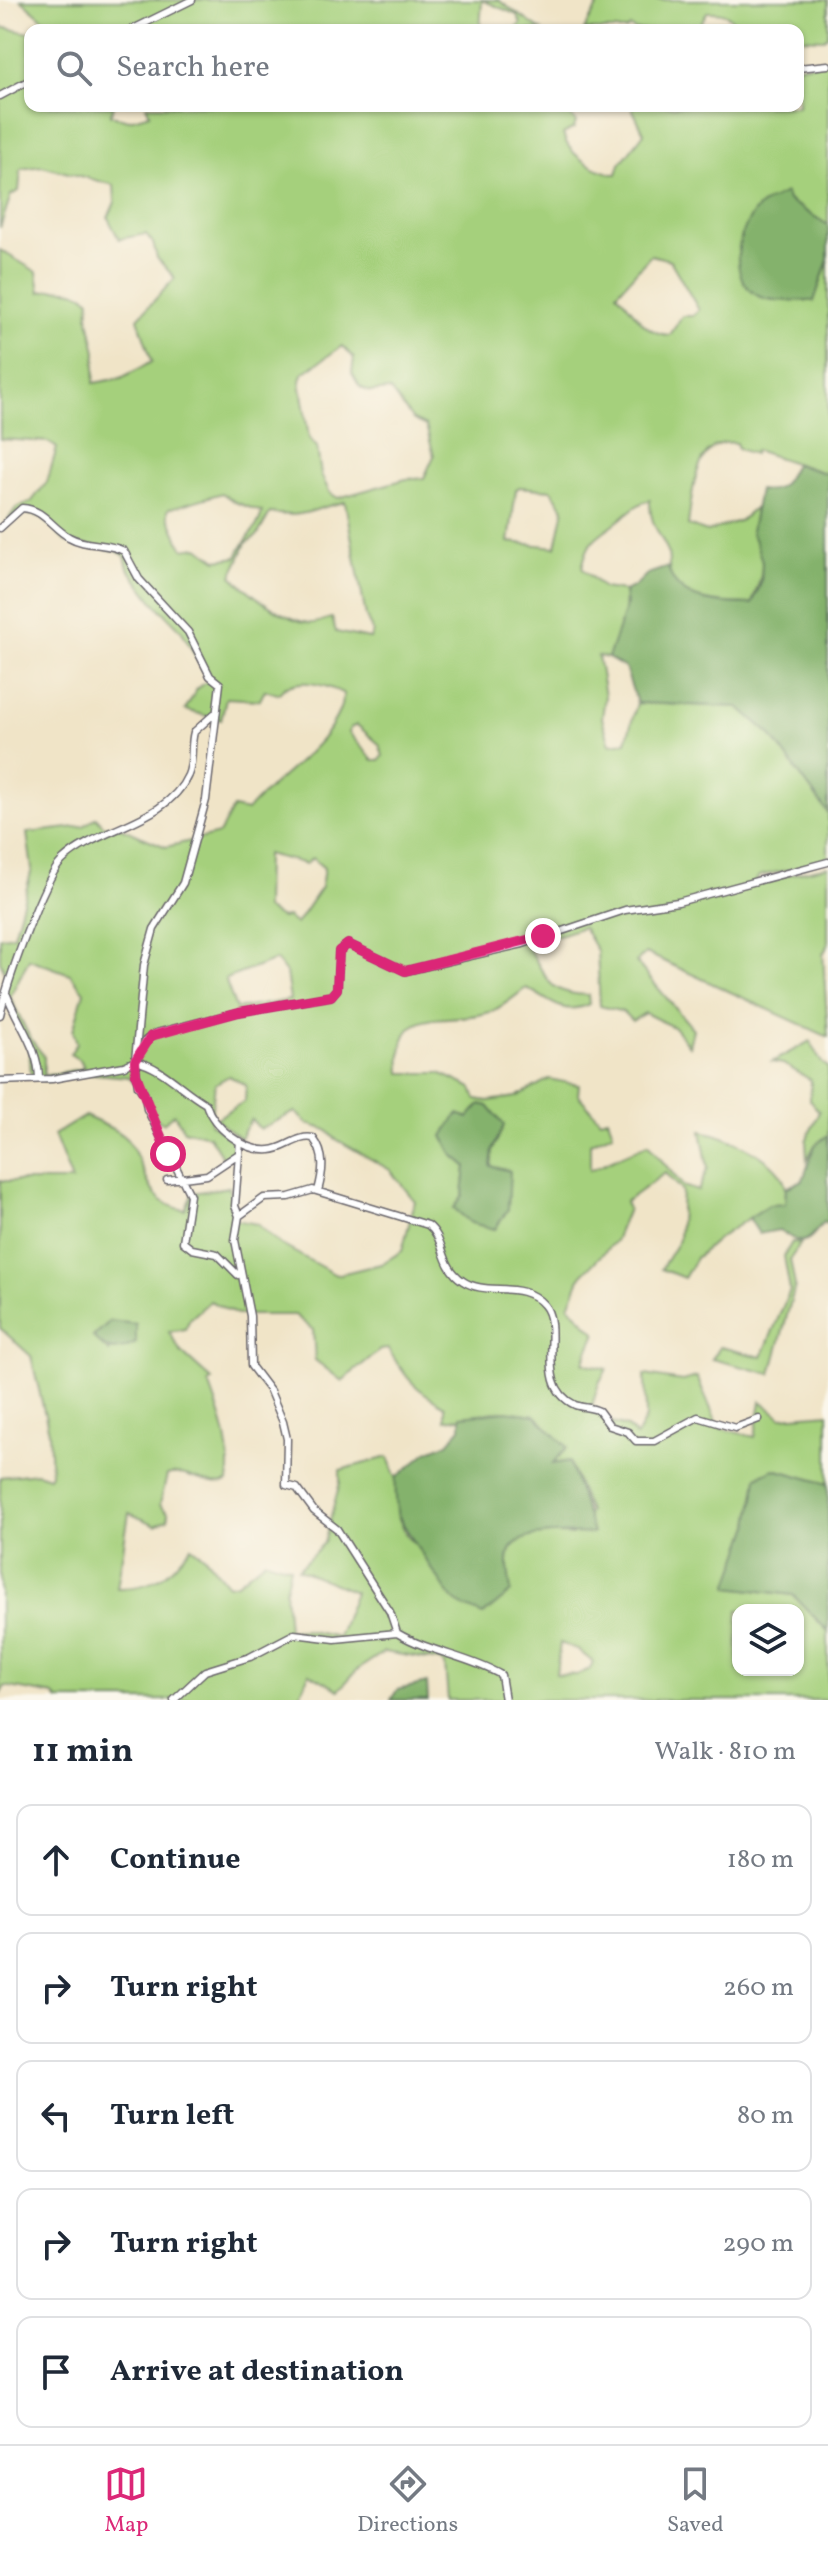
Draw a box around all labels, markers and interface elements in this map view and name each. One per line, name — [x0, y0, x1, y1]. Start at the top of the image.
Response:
search box — [24, 24, 804, 112]
icon: search — [52, 46, 96, 90]
text: Search here — [116, 47, 270, 89]
route end — [525, 918, 561, 954]
route start — [150, 1136, 186, 1172]
map controls — [732, 1604, 804, 1676]
button: layers — [732, 1604, 804, 1676]
text: 11 min — [32, 1729, 133, 1776]
text: Walk · 810 m — [654, 1734, 796, 1770]
icon: ahead — [34, 1838, 78, 1882]
text: Continue — [110, 1839, 241, 1881]
text: 180 m — [727, 1842, 794, 1878]
icon: right — [34, 1966, 78, 2010]
text: Turn right — [110, 1967, 258, 2009]
text: 260 m — [723, 1970, 794, 2006]
icon: left — [34, 2094, 78, 2138]
text: Turn left — [110, 2095, 234, 2137]
text: 80 m — [737, 2098, 794, 2134]
icon: right — [34, 2222, 78, 2266]
text: Turn right — [110, 2223, 258, 2265]
text: 290 m — [722, 2226, 794, 2262]
icon: arrive — [34, 2350, 78, 2394]
text: Arrive at destination — [110, 2351, 404, 2393]
tab: Map — [104, 2462, 148, 2541]
tab: Directions — [357, 2462, 458, 2541]
tab: Saved — [667, 2462, 724, 2541]

